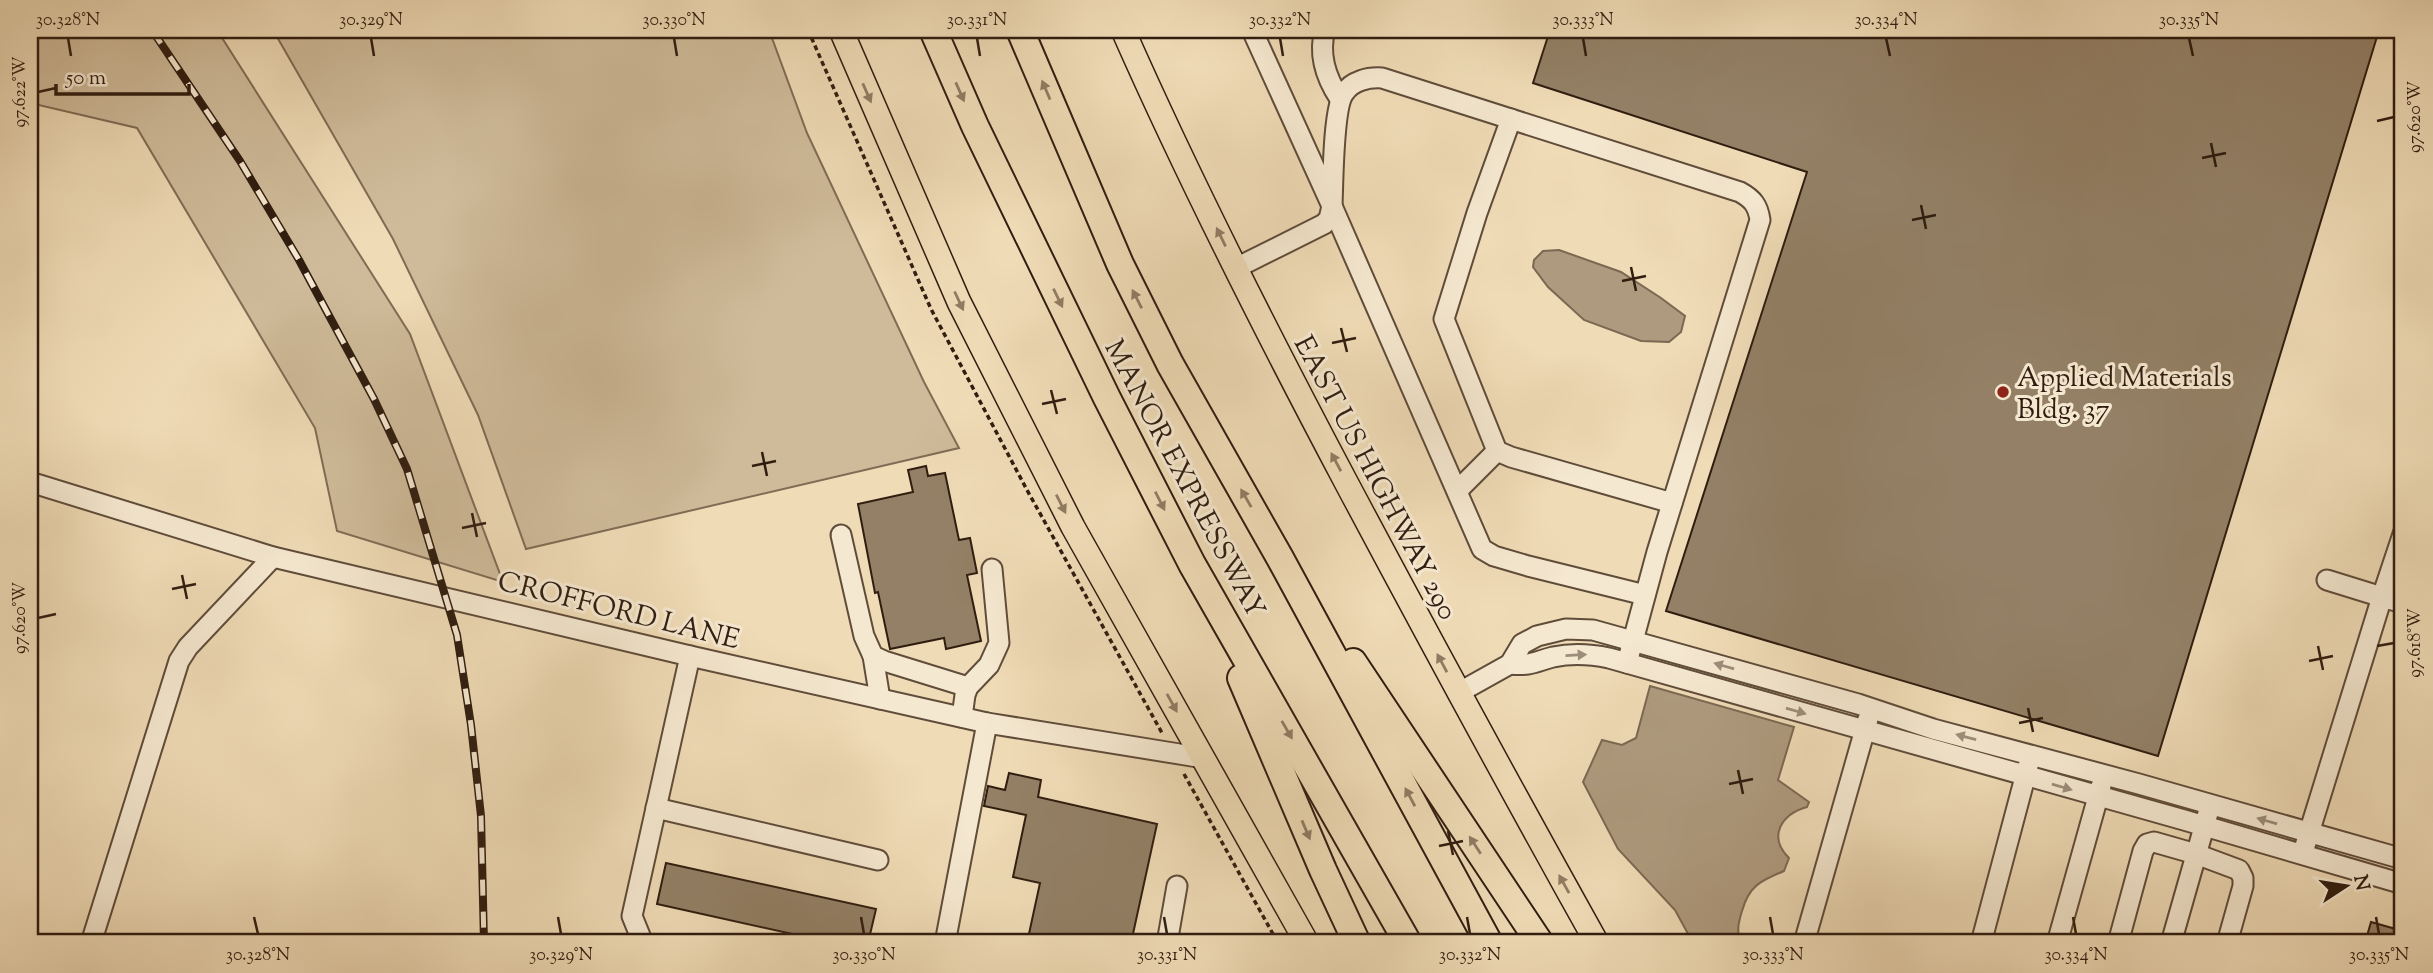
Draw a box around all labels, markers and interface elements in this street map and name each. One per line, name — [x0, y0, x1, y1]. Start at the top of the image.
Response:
text: 30.328°N — [36, 8, 100, 34]
text: 30.329°N — [339, 8, 403, 34]
text: 30.330°N — [642, 8, 706, 34]
text: 30.331°N — [947, 8, 1007, 34]
text: 30.332°N — [1249, 8, 1311, 34]
text: 30.333°N — [1552, 8, 1614, 34]
text: 30.334°N — [1854, 8, 1918, 34]
text: 30.335°N — [2159, 8, 2219, 34]
scale bar — [56, 52, 189, 96]
text: 97.622°W — [8, 56, 34, 128]
text: 50 m — [65, 64, 106, 94]
one-way arrow — [1040, 80, 1051, 101]
text: 97.620°W — [2403, 81, 2429, 153]
one-way arrow — [862, 82, 873, 103]
one-way arrow — [955, 82, 966, 103]
one-way arrow — [1215, 227, 1227, 247]
one-way arrow — [1053, 288, 1064, 308]
one-way arrow — [1132, 289, 1143, 309]
one-way arrow — [953, 291, 964, 311]
street label: EAST US HIGHWAY 290 — [1282, 329, 1466, 628]
street label: MANOR EXPRESSWAY — [1093, 333, 1274, 626]
place label: Applied Materials Bldg. 37 — [2017, 359, 2232, 431]
marker: Applied Materials Bldg. 37 — [1995, 384, 2011, 400]
one-way arrow — [1330, 452, 1341, 472]
one-way arrow — [1240, 489, 1253, 508]
one-way arrow — [1154, 491, 1165, 511]
one-way arrow — [1056, 494, 1067, 514]
street label: CROFFORD LANE — [493, 563, 743, 661]
text: 97.620°W — [8, 582, 34, 654]
text: 97.618°W — [2403, 608, 2429, 678]
one-way arrow — [1565, 649, 1587, 660]
one-way arrow — [1436, 653, 1448, 673]
one-way arrow — [1713, 660, 1735, 671]
one-way arrow — [1166, 693, 1178, 712]
one-way arrow — [1785, 707, 1806, 717]
one-way arrow — [1281, 720, 1293, 740]
one-way arrow — [1955, 732, 1976, 742]
one-way arrow — [2051, 782, 2073, 793]
one-way arrow — [1404, 787, 1415, 807]
one-way arrow — [2256, 816, 2277, 826]
one-way arrow — [1300, 820, 1311, 841]
one-way arrow — [1469, 836, 1482, 855]
north arrow — [2310, 850, 2380, 920]
text: N — [2345, 873, 2375, 893]
one-way arrow — [1558, 874, 1570, 893]
text: 30.328°N — [226, 943, 290, 969]
text: 30.329°N — [529, 943, 593, 969]
text: 30.330°N — [832, 943, 896, 969]
text: 30.331°N — [1137, 943, 1197, 969]
text: 30.332°N — [1439, 943, 1501, 969]
text: 30.333°N — [1742, 943, 1804, 969]
text: 30.334°N — [2044, 943, 2108, 969]
text: 30.335°N — [2349, 943, 2409, 969]

